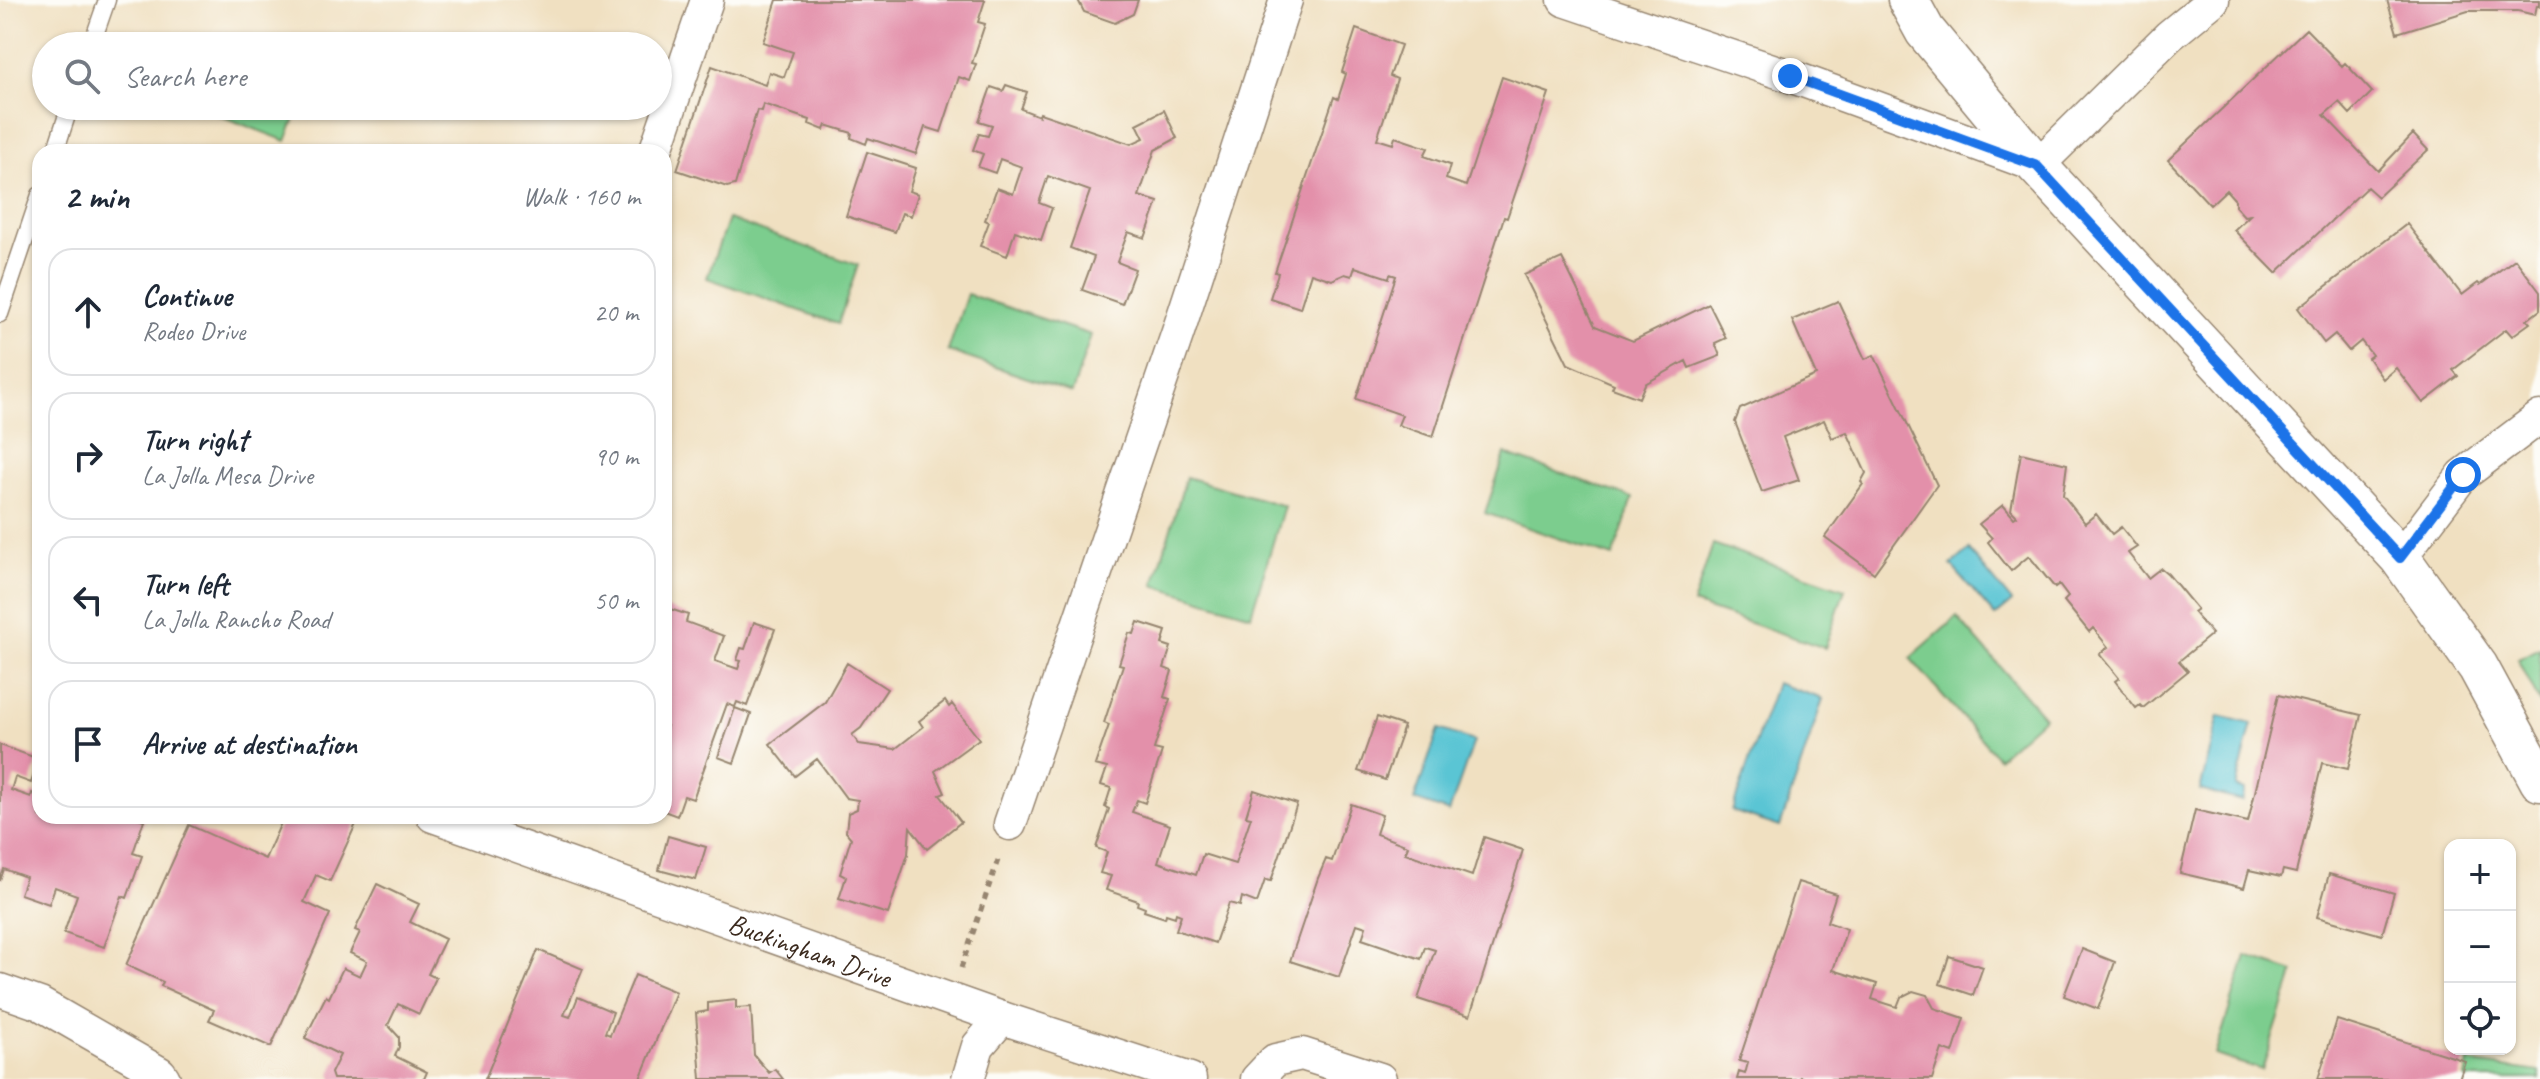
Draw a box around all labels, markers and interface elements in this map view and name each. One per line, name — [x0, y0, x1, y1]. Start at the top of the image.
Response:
search box — [32, 32, 672, 120]
icon: search — [60, 54, 104, 98]
text: Search here — [124, 57, 246, 95]
route end — [1772, 58, 1808, 94]
text: 2 min — [64, 175, 129, 218]
text: Walk · 160 m — [523, 180, 640, 213]
text: Continue — [142, 277, 232, 315]
icon: ahead — [66, 290, 110, 334]
text: 20 m — [594, 296, 638, 329]
text: Rodeo Drive — [142, 315, 245, 348]
text: Turn right — [142, 421, 247, 459]
icon: right — [66, 434, 110, 478]
text: 90 m — [594, 440, 638, 473]
route start — [2445, 457, 2481, 493]
text: La Jolla Mesa Drive — [142, 459, 313, 492]
text: Turn left — [142, 565, 229, 603]
icon: left — [66, 578, 110, 622]
text: 50 m — [594, 584, 638, 617]
text: La Jolla Rancho Road — [142, 603, 330, 636]
icon: arrive — [66, 722, 110, 766]
text: Arrive at destination — [142, 725, 357, 763]
map controls — [2444, 839, 2516, 1055]
button: + — [2444, 839, 2516, 911]
street label: Buckingham Drive — [724, 905, 897, 996]
button: − — [2444, 911, 2516, 983]
button: locate — [2444, 983, 2516, 1055]

